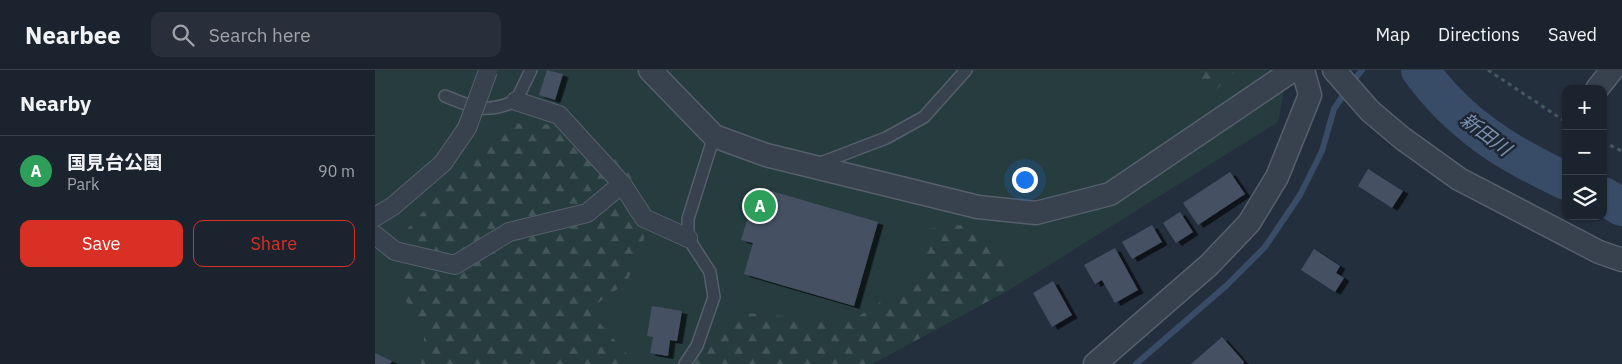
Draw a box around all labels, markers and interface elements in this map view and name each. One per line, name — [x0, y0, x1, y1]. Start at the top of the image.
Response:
search box — [151, 12, 501, 57]
text: Nearbee — [25, 19, 121, 51]
icon: search — [169, 21, 197, 49]
text: Search here — [209, 23, 311, 47]
text: Map — [1375, 23, 1410, 46]
text: Directions — [1438, 23, 1520, 46]
text: Saved — [1548, 23, 1597, 46]
map controls — [1562, 85, 1607, 220]
button: + — [1562, 85, 1607, 130]
text: Nearby — [20, 89, 91, 117]
water label: 新田川 — [1456, 107, 1518, 162]
button: − — [1562, 130, 1607, 175]
text: 国見台公園 — [67, 150, 162, 174]
text: A — [31, 161, 41, 181]
text: 90 m — [318, 161, 355, 181]
your location — [1012, 167, 1038, 193]
text: Park — [67, 174, 99, 194]
button: layers — [1562, 175, 1607, 220]
pin: A — [744, 187, 776, 225]
button: Save — [20, 220, 183, 267]
button: Share — [193, 220, 355, 267]

